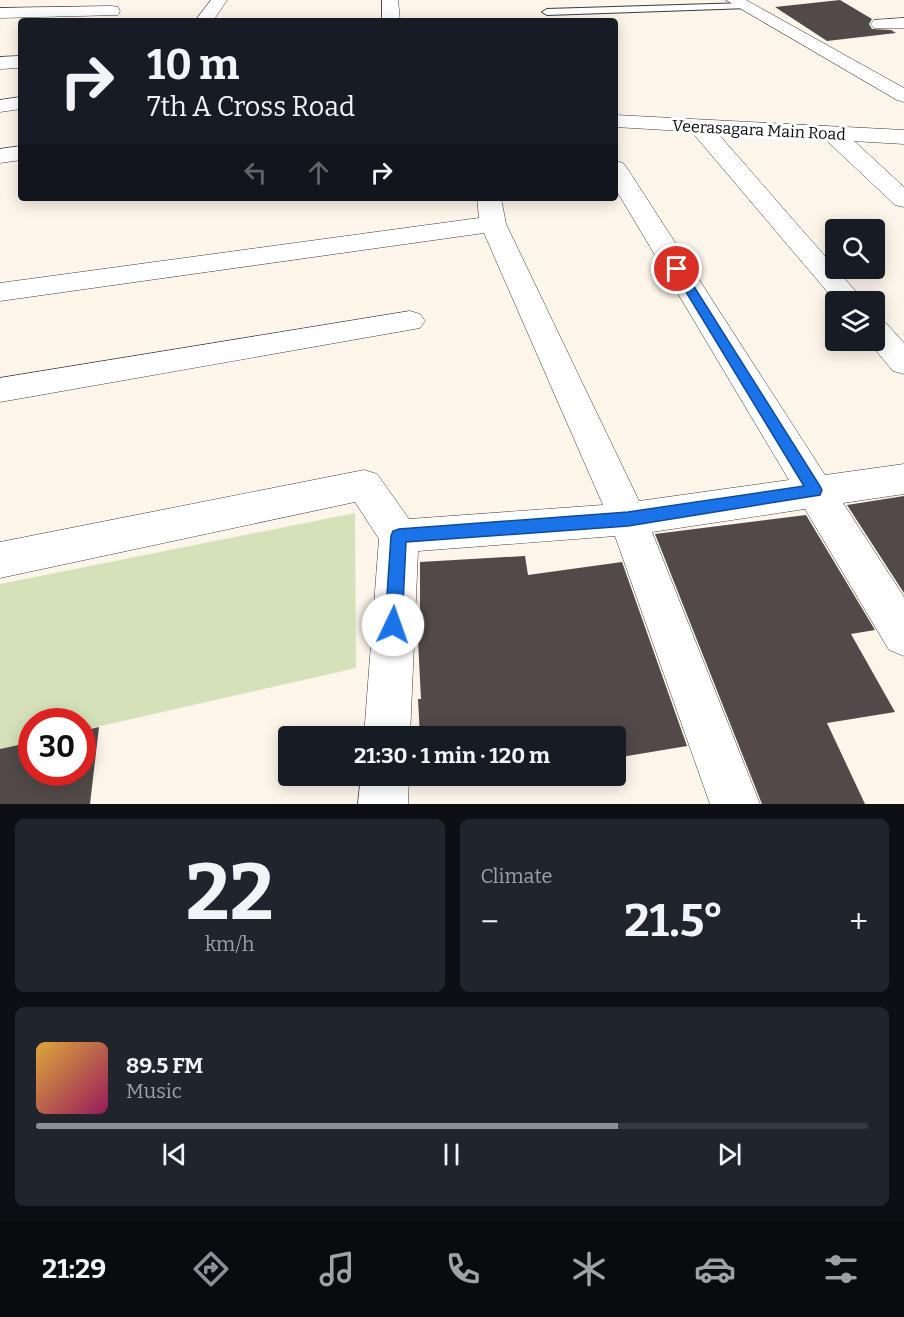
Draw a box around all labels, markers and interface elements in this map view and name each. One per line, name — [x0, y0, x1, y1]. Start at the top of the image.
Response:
text: 10 m — [147, 40, 239, 90]
icon: right — [48, 42, 126, 120]
text: 7th A Cross Road — [147, 91, 355, 123]
street label: Veerasagara Main Road — [672, 116, 847, 144]
icon: left — [239, 156, 272, 189]
icon: ahead — [302, 156, 335, 189]
icon: right — [365, 156, 398, 189]
map controls — [825, 219, 885, 351]
button: search — [825, 219, 885, 279]
pin — [651, 243, 702, 294]
icon: arrive — [660, 252, 693, 285]
button: layers — [825, 291, 885, 351]
position arrow — [361, 593, 425, 657]
speed limit sign: 30 — [18, 708, 96, 786]
text: 21:30 · 1 min · 120 m — [354, 742, 550, 769]
text: 22 — [186, 846, 274, 940]
text: Climate — [481, 864, 552, 888]
text: 21.5° — [624, 894, 724, 948]
text: − — [481, 902, 499, 942]
text: + — [849, 902, 868, 942]
text: km/h — [205, 932, 255, 956]
text: 89.5 FM — [126, 1052, 203, 1079]
text: Music — [126, 1079, 182, 1103]
icon: previous — [158, 1138, 191, 1171]
icon: pause — [435, 1138, 468, 1171]
icon: next — [713, 1138, 746, 1171]
icon: directions — [190, 1248, 232, 1290]
icon: music — [316, 1248, 358, 1290]
icon: phone — [442, 1248, 484, 1290]
icon: climate — [568, 1248, 610, 1290]
icon: car — [694, 1248, 736, 1290]
icon: filters — [820, 1248, 862, 1290]
text: 21:29 — [42, 1253, 106, 1285]

